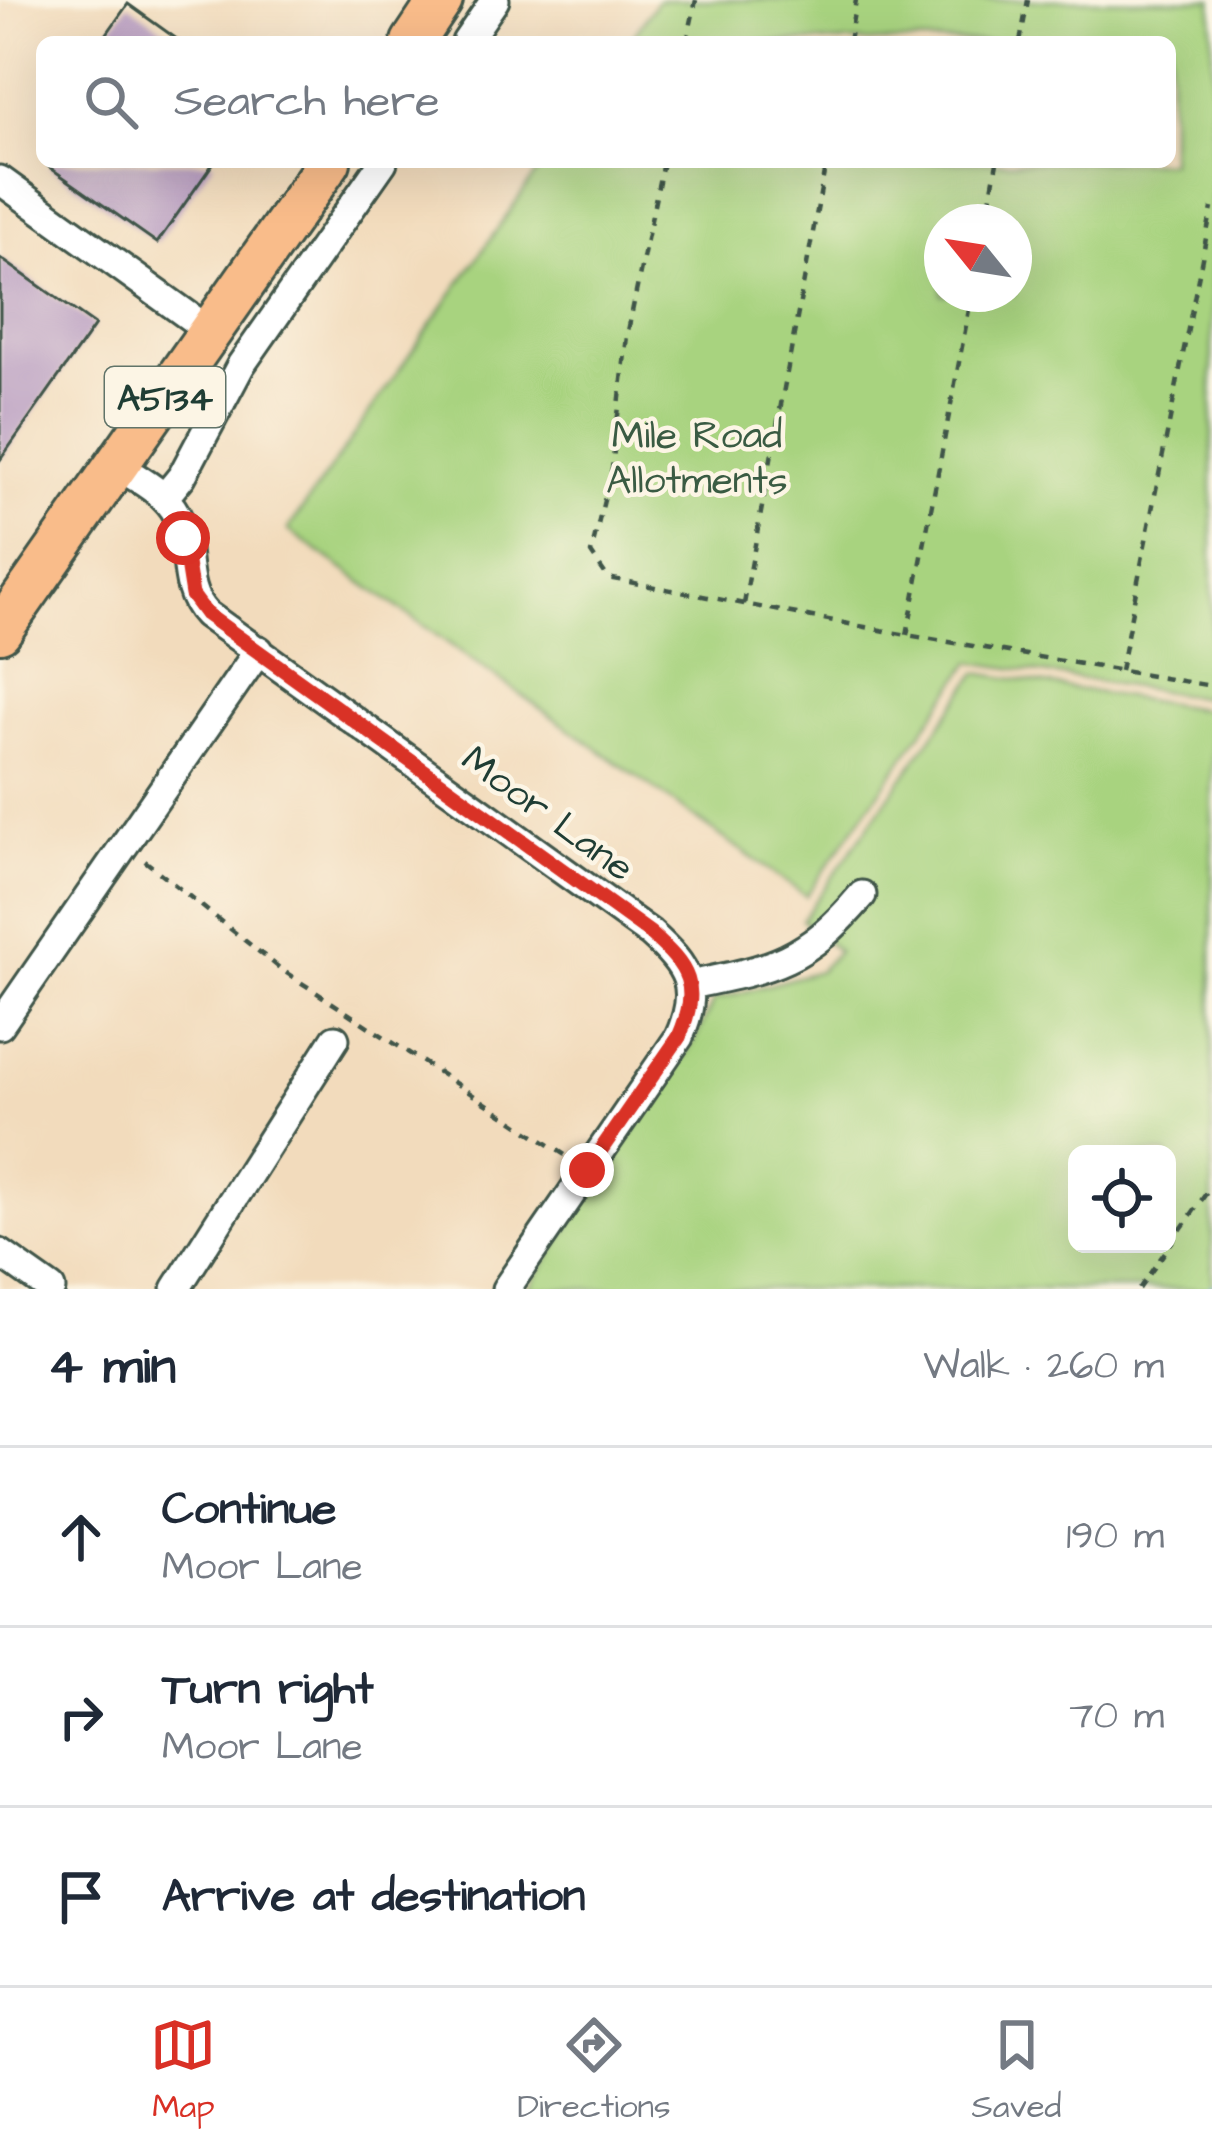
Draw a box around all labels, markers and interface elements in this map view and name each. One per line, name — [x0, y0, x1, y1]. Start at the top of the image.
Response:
search box — [36, 36, 1176, 168]
icon: search — [78, 69, 144, 135]
text: Search here — [174, 71, 440, 133]
north arrow — [924, 204, 1032, 312]
road number: A5134 — [105, 367, 225, 427]
park label: Mile Road Allotments — [606, 410, 788, 509]
route start — [156, 511, 210, 565]
street label: Moor Lane — [450, 734, 644, 895]
route end — [560, 1143, 614, 1197]
map controls — [1068, 1145, 1176, 1253]
button: locate — [1068, 1145, 1176, 1253]
text: 4 min — [48, 1332, 176, 1403]
text: Walk · 260 m — [923, 1340, 1164, 1394]
text: Continue — [162, 1479, 336, 1541]
icon: ahead — [48, 1504, 114, 1570]
text: 190 m — [1066, 1510, 1164, 1564]
text: Moor Lane — [162, 1541, 363, 1595]
text: Turn right — [162, 1659, 374, 1721]
icon: right — [48, 1684, 114, 1750]
text: 70 m — [1069, 1690, 1164, 1744]
text: Moor Lane — [162, 1721, 363, 1775]
icon: arrive — [48, 1864, 114, 1930]
text: Arrive at destination — [162, 1866, 585, 1928]
tab: Map — [150, 2012, 216, 2130]
tab: Directions — [517, 2012, 671, 2130]
tab: Saved — [972, 2012, 1062, 2130]

